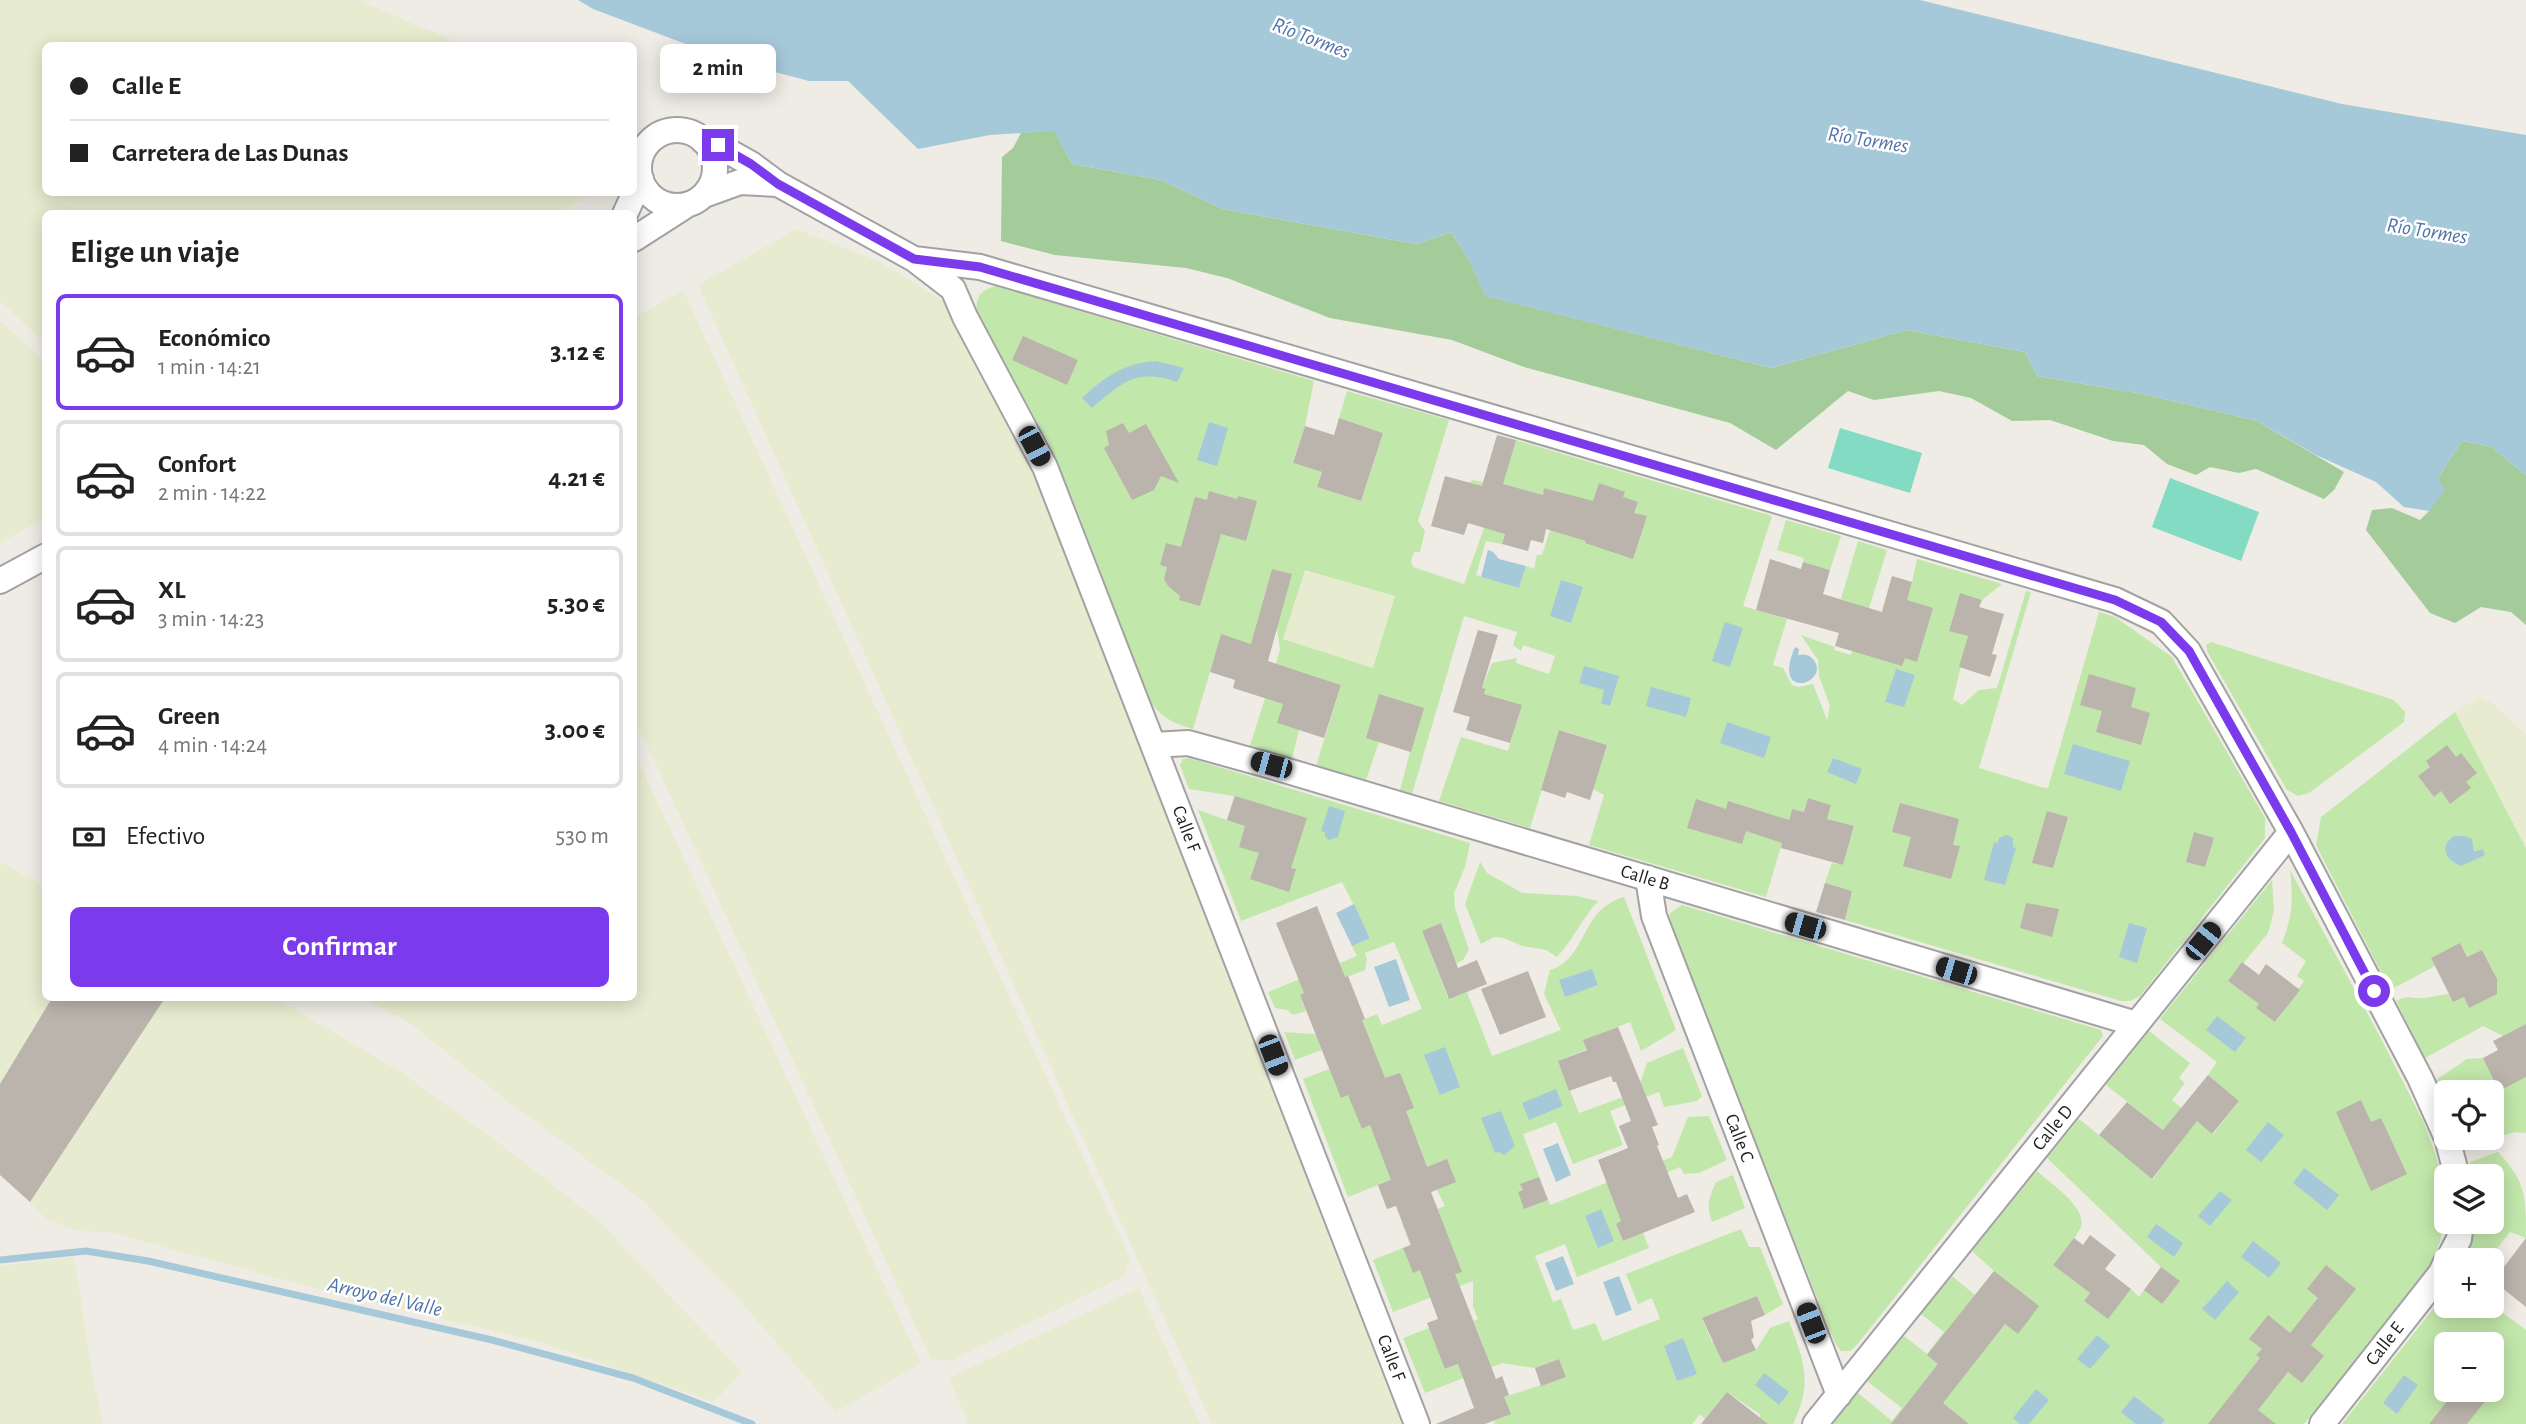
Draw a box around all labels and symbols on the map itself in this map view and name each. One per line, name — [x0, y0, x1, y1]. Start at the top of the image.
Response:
water label: Río Tormes — [1269, 14, 1353, 62]
callout: 2 min — [660, 44, 776, 92]
water label: Río Tormes — [1826, 123, 1910, 157]
route end — [702, 129, 734, 161]
water label: Río Tormes — [2385, 214, 2469, 248]
car — [1015, 423, 1054, 469]
car — [1248, 749, 1295, 781]
street label: Calle F — [1168, 803, 1204, 856]
street label: Calle B — [1618, 862, 1672, 894]
car — [1782, 910, 1829, 942]
car — [2182, 918, 2225, 964]
car — [1933, 955, 1980, 987]
route start — [2358, 975, 2390, 1007]
car — [1256, 1032, 1291, 1078]
street label: Calle D — [2029, 1102, 2077, 1154]
street label: Calle C — [1721, 1111, 1757, 1165]
water label: Arroyo del Valle — [325, 1273, 444, 1320]
car — [1794, 1300, 1829, 1346]
street label: Calle E — [2362, 1319, 2408, 1369]
street label: Calle F — [1373, 1332, 1409, 1385]

